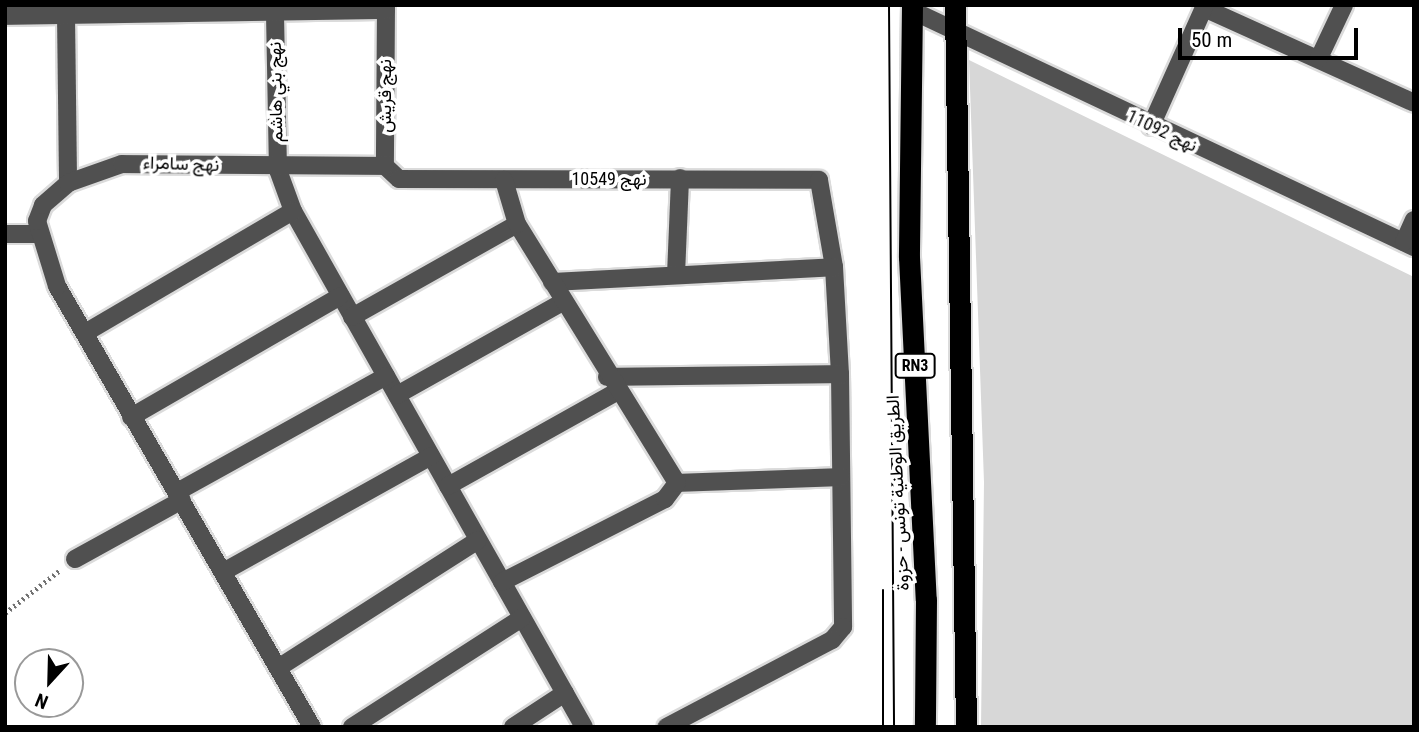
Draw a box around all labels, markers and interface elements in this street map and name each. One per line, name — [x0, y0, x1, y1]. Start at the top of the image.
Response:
scale bar — [1181, 14, 1361, 58]
text: 50 m — [1191, 28, 1232, 52]
street label: نهج بني هاشم — [264, 42, 288, 142]
street label: نهج قريش — [374, 59, 396, 133]
street label: نهج 11092 — [1123, 105, 1201, 157]
street label: نهج سامراء — [142, 152, 220, 176]
street label: نهج 10549 — [571, 168, 647, 190]
road number: RN3 — [894, 354, 936, 378]
street label: الطريق الوطنية تونس - حزوة — [882, 395, 914, 591]
north arrow — [14, 648, 84, 718]
text: N — [32, 688, 51, 714]

